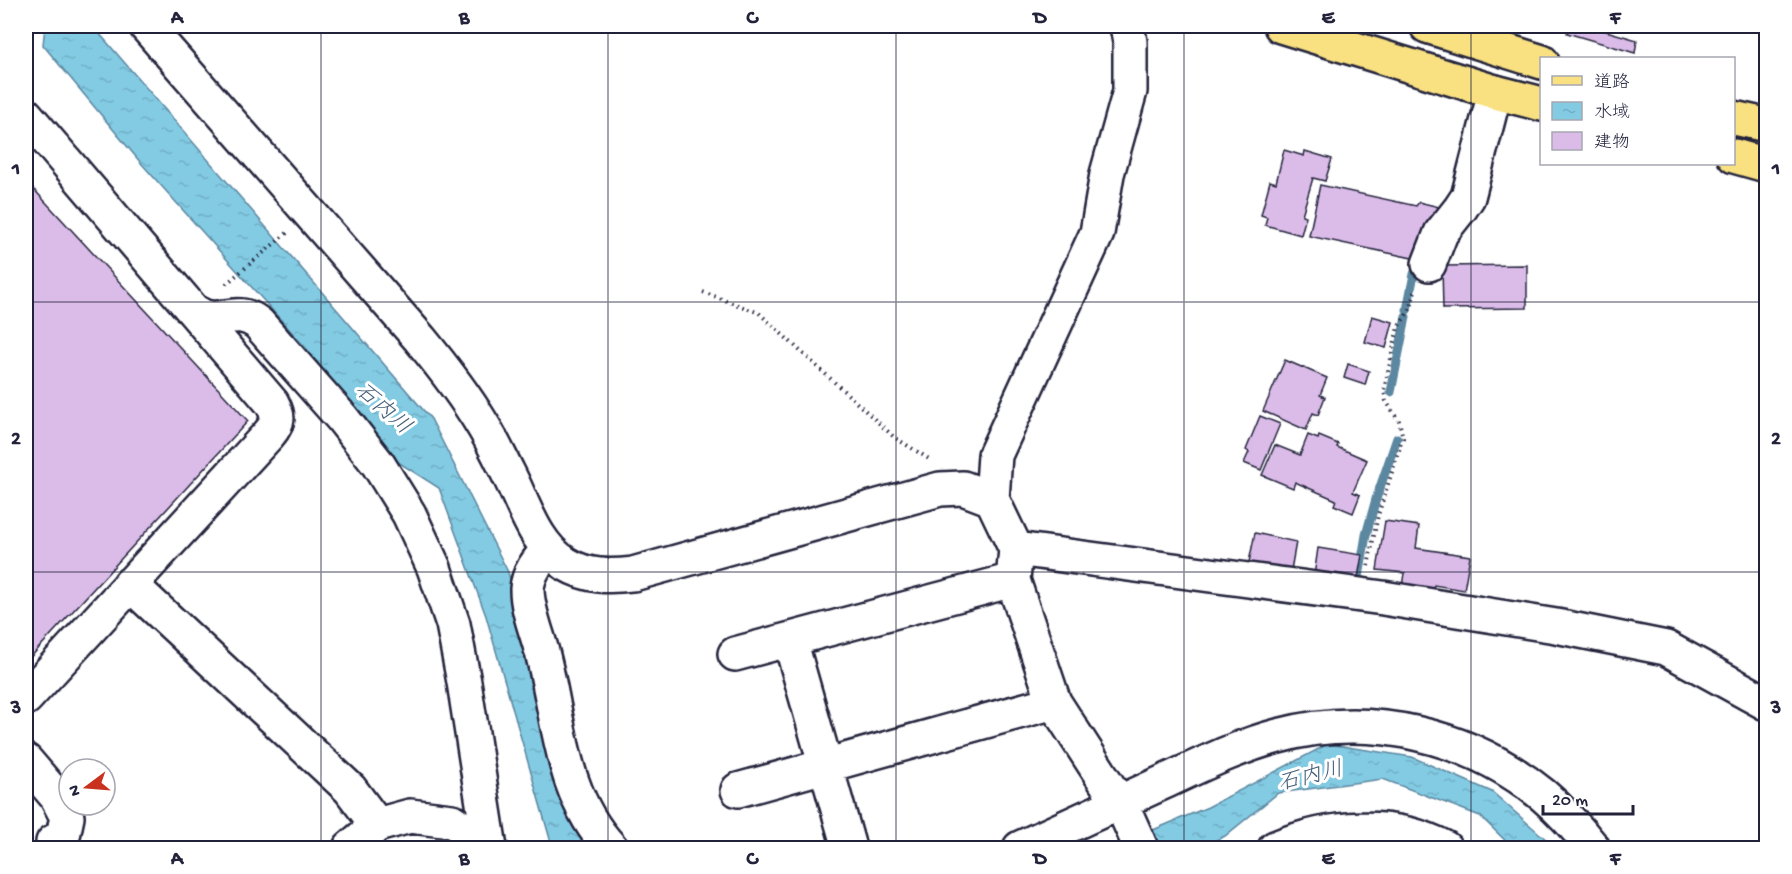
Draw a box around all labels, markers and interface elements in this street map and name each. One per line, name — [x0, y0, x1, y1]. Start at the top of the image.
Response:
text: A — [170, 8, 185, 31]
text: B — [458, 8, 470, 31]
text: C — [746, 8, 760, 31]
text: D — [1031, 8, 1047, 31]
text: E — [1322, 8, 1336, 31]
text: F — [1609, 8, 1622, 31]
legend — [1540, 57, 1735, 165]
text: 道路 — [1594, 72, 1630, 94]
text: 水域 — [1594, 102, 1630, 124]
text: 建物 — [1594, 132, 1630, 154]
text: 1 — [11, 159, 20, 182]
text: 1 — [1771, 159, 1780, 182]
water label: 石内川 — [349, 378, 416, 441]
text: 2 — [11, 429, 21, 452]
text: 2 — [1771, 429, 1781, 452]
text: 3 — [10, 698, 21, 721]
text: 3 — [1770, 698, 1781, 721]
water label: 石内川 — [1276, 756, 1346, 799]
north arrow — [57, 757, 117, 817]
scale bar — [1543, 778, 1633, 816]
text: N — [65, 782, 87, 798]
text: 20 m — [1552, 791, 1588, 812]
text: A — [170, 849, 185, 872]
text: B — [458, 849, 470, 872]
text: C — [746, 849, 760, 872]
text: D — [1031, 849, 1047, 872]
text: E — [1322, 849, 1336, 872]
text: F — [1609, 849, 1622, 872]

